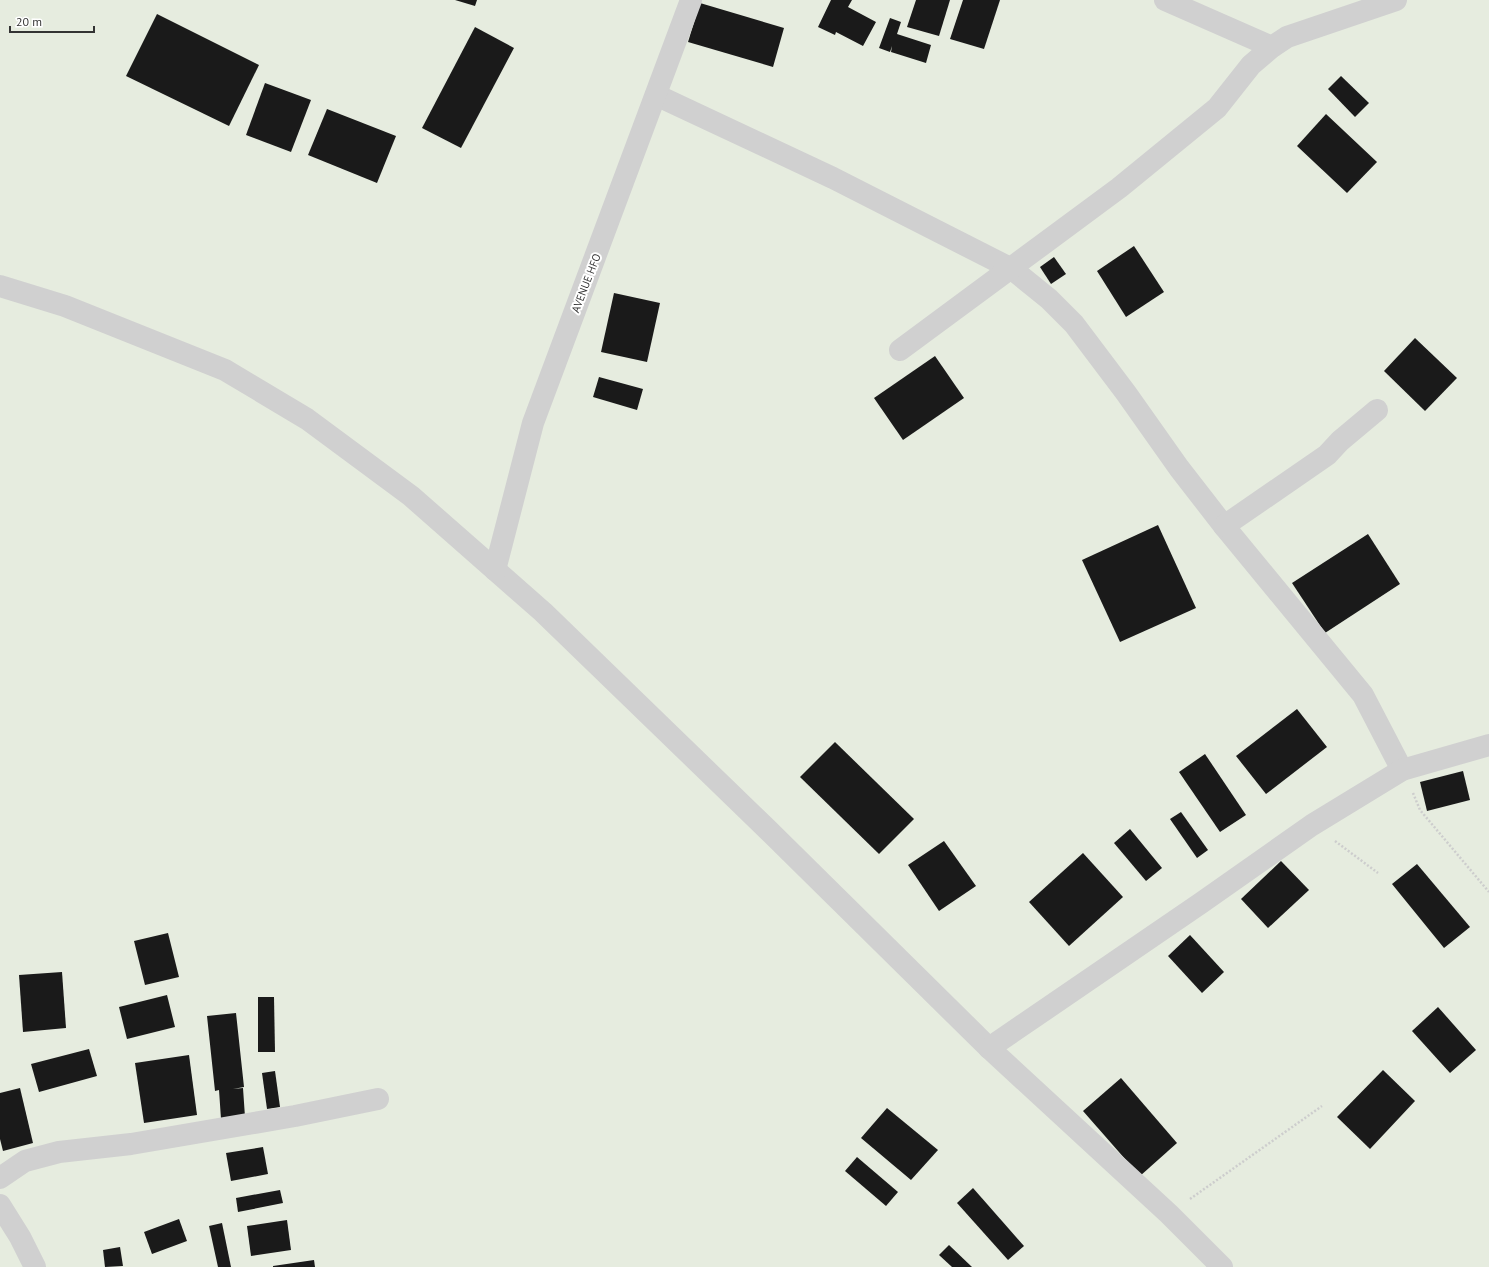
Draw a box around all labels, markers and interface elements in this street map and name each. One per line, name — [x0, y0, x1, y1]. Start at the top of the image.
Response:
scale bar — [10, 8, 94, 34]
text: 20 m — [16, 14, 42, 29]
street label: AVENUE HFO — [568, 251, 604, 315]

